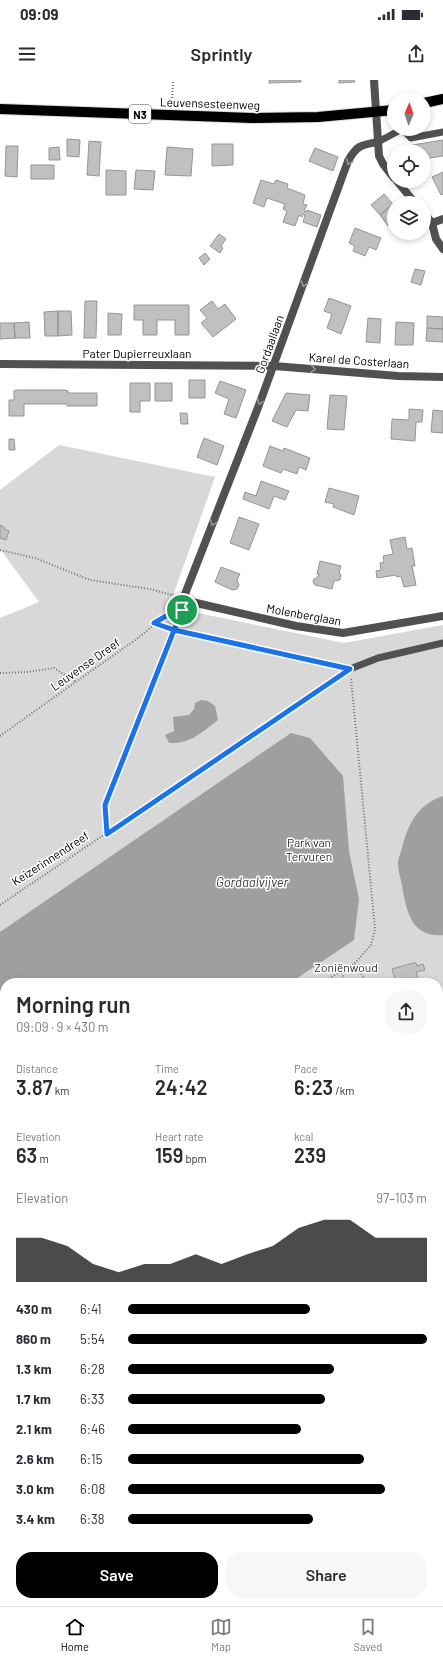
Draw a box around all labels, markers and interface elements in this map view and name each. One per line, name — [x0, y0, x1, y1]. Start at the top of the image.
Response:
text: 09:09 — [20, 5, 59, 23]
icon: menu — [16, 43, 38, 65]
text: Sprintly — [191, 43, 252, 65]
icon: share — [405, 43, 427, 65]
north arrow — [387, 92, 431, 136]
map controls — [387, 92, 431, 240]
street label: Leuvensesteenweg — [160, 94, 260, 112]
road number: N3 — [129, 105, 151, 123]
button: locate — [387, 144, 431, 188]
one-way arrow — [346, 158, 354, 165]
button: layers — [387, 196, 431, 240]
one-way arrow — [300, 280, 308, 287]
street label: Gordaallaan — [252, 313, 286, 375]
street label: Pater Dupierreuxlaan — [83, 346, 192, 360]
street label: Karel de Costerlaan — [308, 350, 410, 370]
one-way arrow — [310, 364, 316, 373]
one-way arrow — [257, 399, 265, 406]
one-way arrow — [209, 520, 217, 527]
pin — [165, 593, 199, 627]
icon: arrive — [171, 599, 193, 621]
street label: Molenberglaan — [265, 601, 343, 627]
street label: Leuvense Dreef — [48, 635, 122, 693]
street label: Keizerinnendreef — [9, 828, 91, 888]
park label: Park van Tervuren — [286, 835, 332, 863]
water label: Gordaalvijver — [216, 874, 288, 890]
park label: Zoniënwoud — [314, 960, 378, 974]
text: Morning run — [16, 991, 130, 1017]
button: share — [385, 991, 427, 1033]
text: 09:09 · 9 × 430 m — [16, 1019, 109, 1035]
text: Distance — [16, 1062, 58, 1075]
text: Time — [155, 1062, 179, 1075]
text: Pace — [294, 1062, 318, 1075]
text: 3.87 — [16, 1075, 53, 1099]
text: 24:42 — [155, 1075, 208, 1099]
text: 6:23 — [294, 1075, 333, 1099]
text: km — [53, 1084, 69, 1097]
text: /km — [333, 1084, 354, 1097]
text: Elevation — [16, 1130, 60, 1143]
text: Heart rate — [155, 1130, 203, 1143]
text: kcal — [294, 1130, 313, 1143]
text: 63 — [16, 1143, 37, 1167]
text: 159 — [155, 1143, 183, 1167]
text: 239 — [294, 1143, 326, 1167]
text: m — [37, 1152, 49, 1165]
text: bpm — [183, 1152, 207, 1165]
text: Elevation — [16, 1190, 68, 1206]
text: 97–103 m — [376, 1190, 427, 1206]
text: 430 m — [16, 1301, 52, 1317]
text: 6:41 — [80, 1301, 102, 1317]
text: 860 m — [16, 1331, 51, 1347]
text: 5:54 — [80, 1331, 105, 1347]
text: 1.3 km — [16, 1361, 52, 1377]
text: 6:28 — [80, 1361, 105, 1377]
text: 1.7 km — [16, 1391, 51, 1407]
text: 6:33 — [80, 1391, 105, 1407]
text: 2.1 km — [16, 1421, 52, 1437]
text: 6:46 — [80, 1421, 105, 1437]
text: 2.6 km — [16, 1451, 54, 1467]
text: 6:15 — [80, 1451, 102, 1467]
text: 3.0 km — [16, 1481, 54, 1497]
text: 6:08 — [80, 1481, 105, 1497]
text: 3.4 km — [16, 1511, 55, 1527]
text: 6:38 — [80, 1511, 105, 1527]
button: Save — [16, 1552, 218, 1598]
button: Share — [226, 1552, 427, 1598]
tab: Home — [61, 1616, 89, 1653]
tab: Map — [210, 1616, 232, 1653]
tab: Saved — [353, 1616, 382, 1653]

